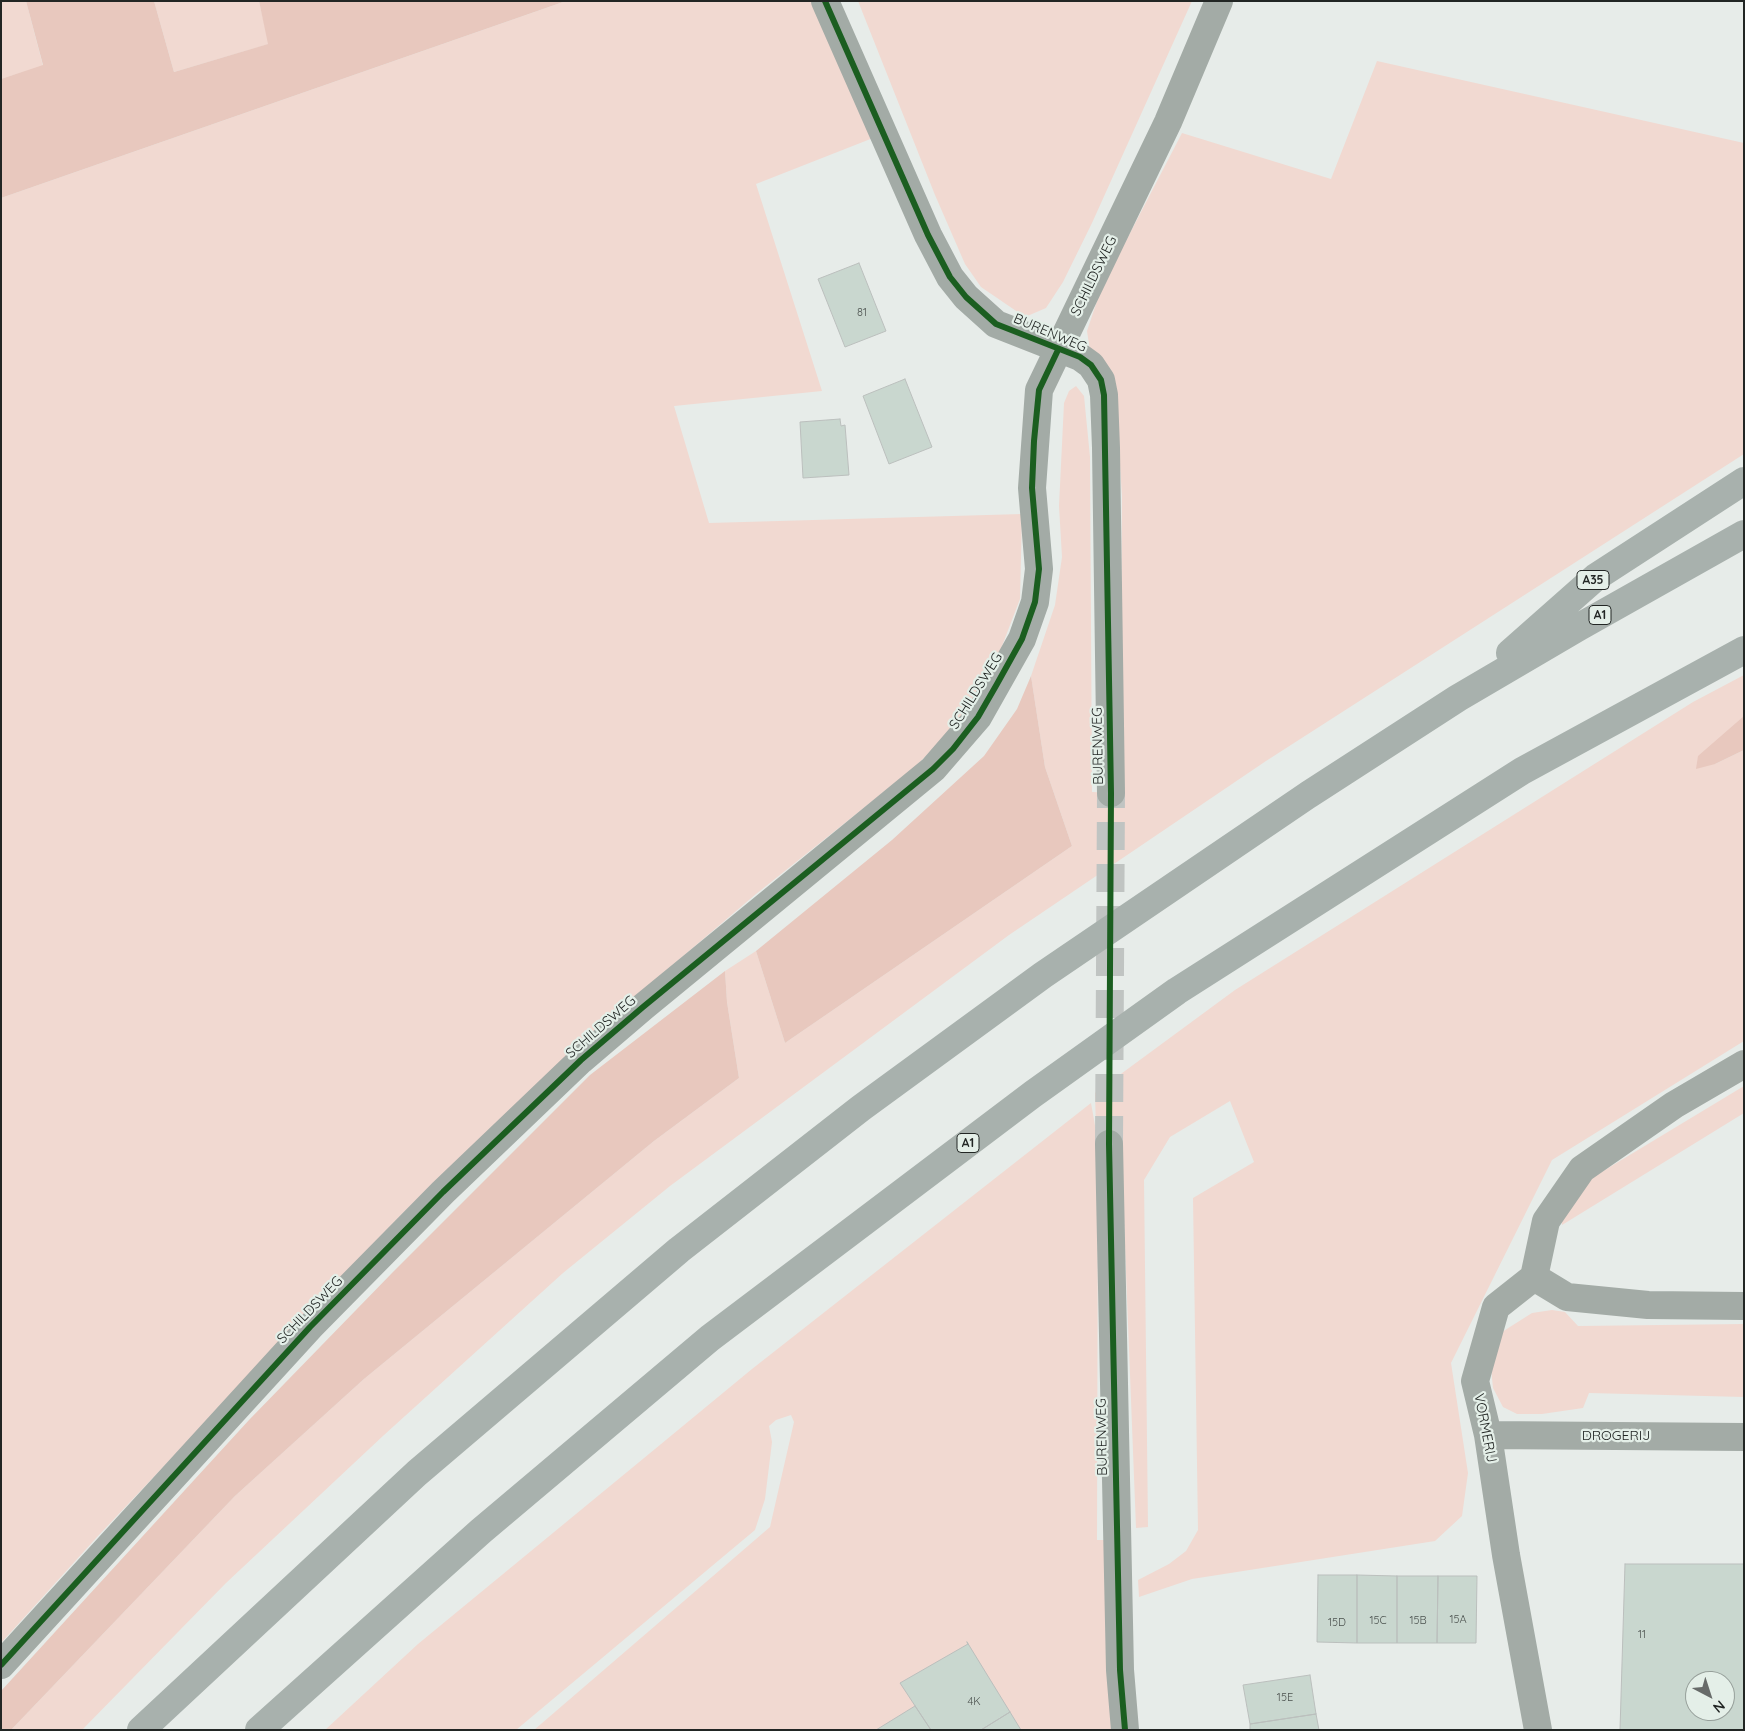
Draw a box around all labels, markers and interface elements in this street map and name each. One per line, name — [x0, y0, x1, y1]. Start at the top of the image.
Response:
street label: SCHILDSWEG — [1067, 233, 1121, 319]
house number: 81 — [857, 306, 867, 320]
street label: BURENWEG — [1011, 310, 1089, 356]
road number: A35 — [1577, 570, 1609, 590]
road number: A1 — [1589, 606, 1611, 624]
street label: SCHILDSWEG — [946, 650, 1006, 732]
street label: BURENWEG — [1089, 707, 1107, 785]
street label: SCHILDSWEG — [563, 992, 639, 1062]
road number: A1 — [957, 1134, 979, 1152]
street label: SCHILDSWEG — [274, 1273, 346, 1347]
street label: VORMERIJ — [1470, 1392, 1500, 1464]
street label: BURENWEG — [1093, 1398, 1111, 1476]
street label: DROGERIJ — [1582, 1428, 1650, 1444]
house number: 15A — [1449, 1613, 1467, 1627]
house number: 15C — [1369, 1614, 1387, 1628]
house number: 15B — [1409, 1614, 1427, 1628]
house number: 15D — [1328, 1616, 1346, 1630]
house number: 11 — [1638, 1628, 1646, 1642]
north arrow — [1685, 1671, 1735, 1721]
house number: 15E — [1277, 1691, 1293, 1705]
house number: 4K — [967, 1695, 981, 1709]
text: N — [1709, 1697, 1729, 1717]

